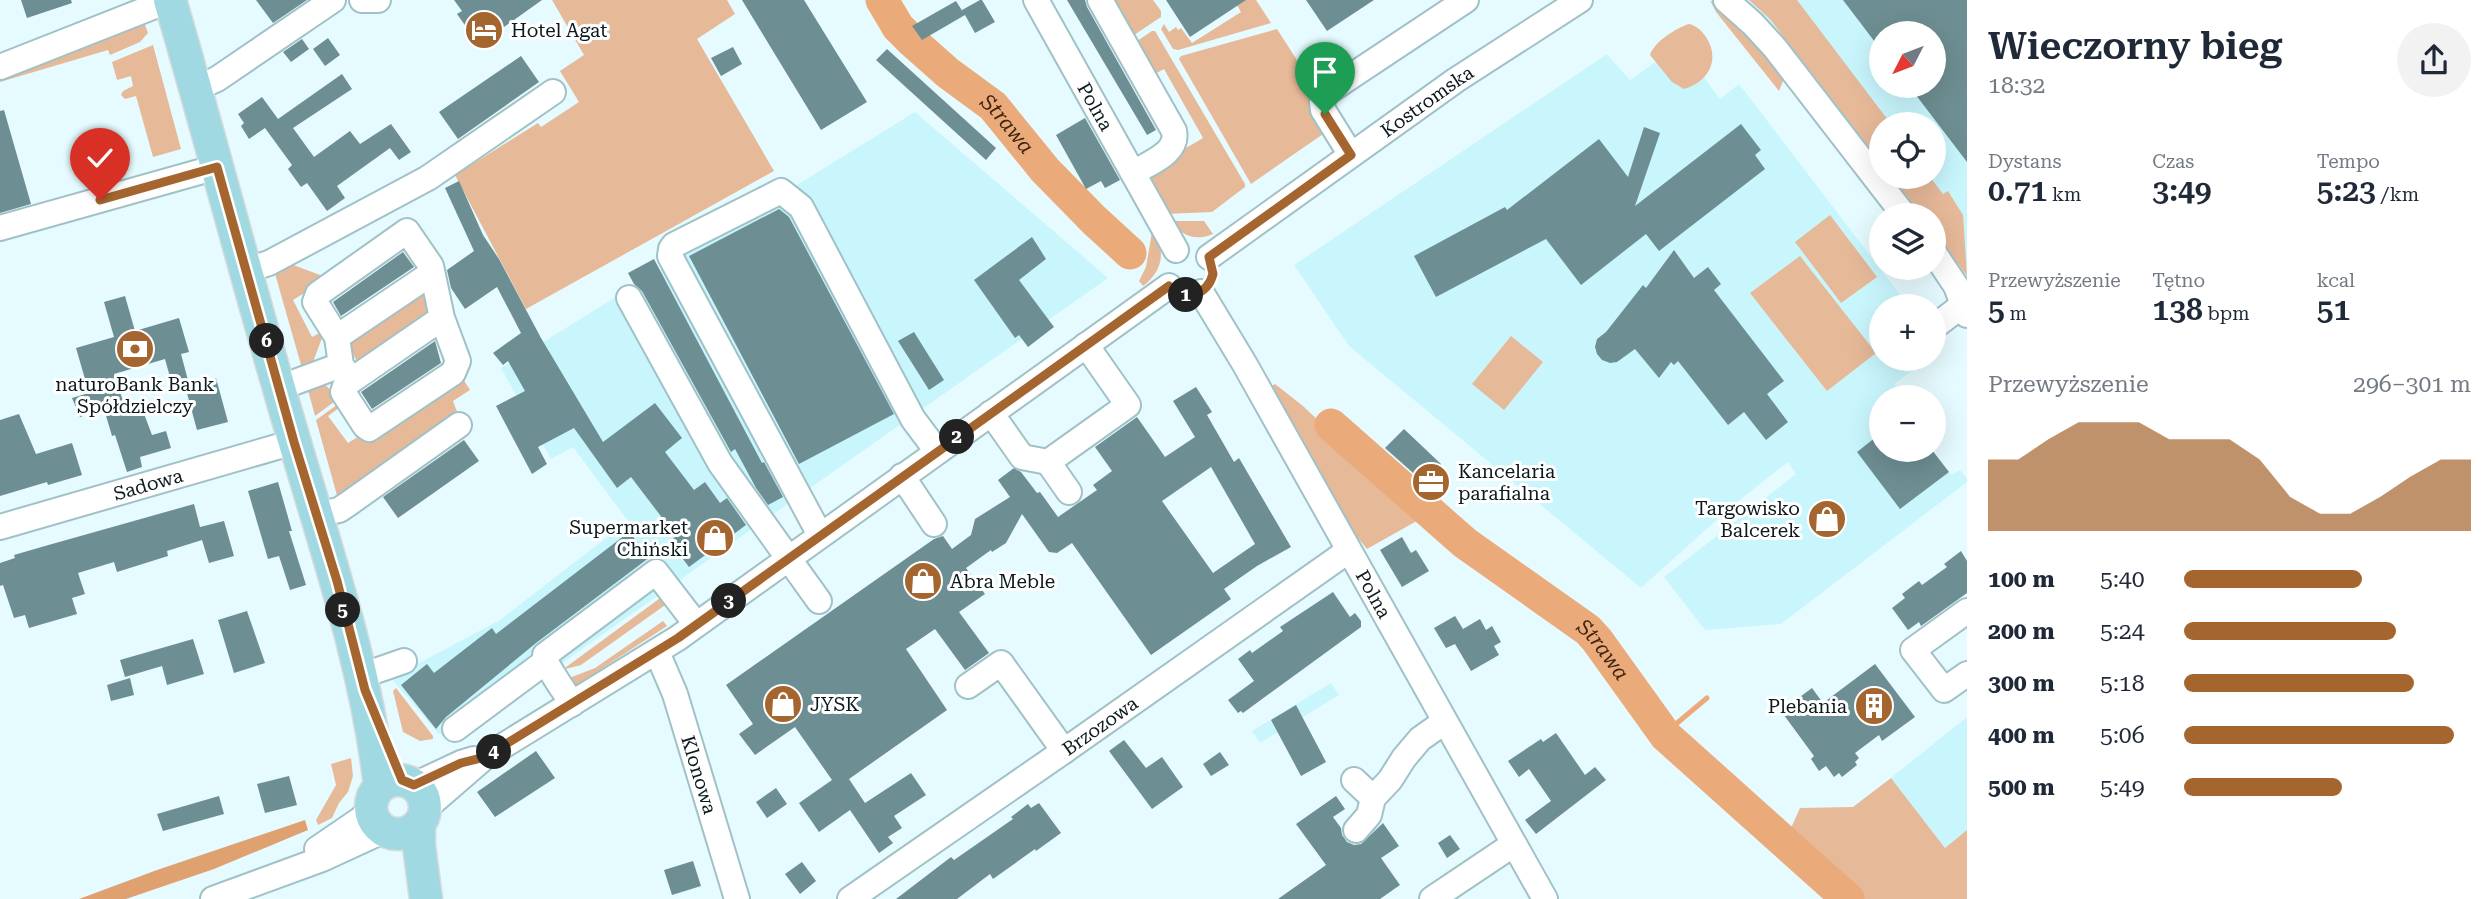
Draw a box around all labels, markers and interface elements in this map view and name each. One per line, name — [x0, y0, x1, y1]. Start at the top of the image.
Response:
hotel icon: Hotel Agat — [463, 9, 505, 51]
place label: Hotel Agat — [511, 19, 607, 42]
north arrow — [1869, 21, 1946, 98]
map controls — [1869, 21, 1946, 462]
button: share — [2397, 23, 2471, 97]
text: Wieczorny bieg — [1988, 24, 2282, 68]
pin — [1295, 42, 1355, 114]
icon: arrive — [1306, 53, 1344, 91]
street label: Kostromska — [1376, 60, 1478, 142]
text: 18:32 — [1988, 72, 2045, 99]
street label: Polna — [1073, 78, 1119, 135]
water label: Strawa — [975, 88, 1039, 159]
button: locate — [1869, 112, 1946, 189]
pin — [70, 128, 130, 200]
icon: check — [81, 139, 119, 177]
text: Dystans — [1988, 150, 2061, 173]
text: Czas — [2152, 150, 2194, 173]
text: Tempo — [2317, 150, 2380, 173]
text: 0.71 — [1988, 173, 2047, 208]
text: 3:49 — [2152, 173, 2212, 208]
text: 5:23 — [2317, 173, 2376, 208]
text: km — [2047, 183, 2081, 206]
text: /km — [2376, 183, 2419, 206]
button: layers — [1869, 203, 1946, 280]
text: Przewyższenie — [1988, 269, 2121, 292]
text: Tętno — [2152, 269, 2205, 292]
text: kcal — [2317, 269, 2355, 292]
pin: 1 — [1168, 278, 1204, 312]
text: 1 — [1180, 283, 1191, 306]
text: 5 — [1988, 292, 2005, 327]
text: 138 — [2152, 292, 2203, 327]
text: 51 — [2317, 292, 2350, 327]
button: + — [1869, 294, 1946, 371]
text: m — [2005, 302, 2027, 325]
text: bpm — [2203, 302, 2250, 325]
pin: 6 — [250, 324, 284, 358]
bank icon: naturoBank Bank Spółdzielczy — [114, 328, 156, 370]
text: 6 — [261, 329, 272, 352]
text: Przewyższenie — [1988, 371, 2149, 398]
text: 296–301 m — [2353, 371, 2471, 398]
place label: naturoBank Bank Spółdzielczy — [55, 373, 215, 418]
button: − — [1869, 385, 1946, 462]
pin: 2 — [940, 420, 974, 454]
text: 2 — [951, 425, 962, 448]
place label: Kancelaria parafialna — [1458, 460, 1556, 505]
office icon: Kancelaria parafialna — [1410, 461, 1452, 503]
street label: Sadowa — [111, 463, 186, 505]
place label: Targowisko Balcerek — [1695, 497, 1800, 542]
shop icon: Targowisko Balcerek — [1806, 498, 1848, 540]
place label: Supermarket Chiński — [569, 516, 688, 561]
shop icon: Supermarket Chiński — [694, 517, 736, 559]
shop icon: Abra Meble — [902, 560, 944, 602]
street label: Polna — [1351, 566, 1397, 623]
text: 100 m — [1988, 566, 2055, 593]
text: 5:40 — [2100, 566, 2145, 593]
place label: Abra Meble — [950, 570, 1055, 593]
pin: 3 — [712, 584, 746, 618]
text: 3 — [723, 589, 734, 612]
pin: 5 — [326, 592, 360, 628]
text: 5 — [337, 598, 348, 621]
water label: Strawa — [1572, 614, 1634, 685]
text: 200 m — [1988, 618, 2055, 645]
text: 5:24 — [2100, 618, 2145, 645]
text: 300 m — [1988, 670, 2055, 697]
text: 5:18 — [2100, 670, 2145, 697]
shop icon: JYSK — [762, 683, 804, 725]
building icon: Plebania — [1853, 685, 1895, 727]
street label: Brzozowa — [1058, 691, 1143, 760]
place label: JYSK — [810, 693, 859, 716]
place label: Plebania — [1768, 695, 1848, 718]
text: 400 m — [1988, 722, 2055, 749]
text: 5:06 — [2100, 722, 2145, 749]
street label: Klonowa — [677, 733, 722, 817]
pin: 4 — [476, 734, 512, 770]
text: 4 — [488, 740, 499, 763]
text: 500 m — [1988, 774, 2055, 801]
text: 5:49 — [2100, 774, 2145, 801]

